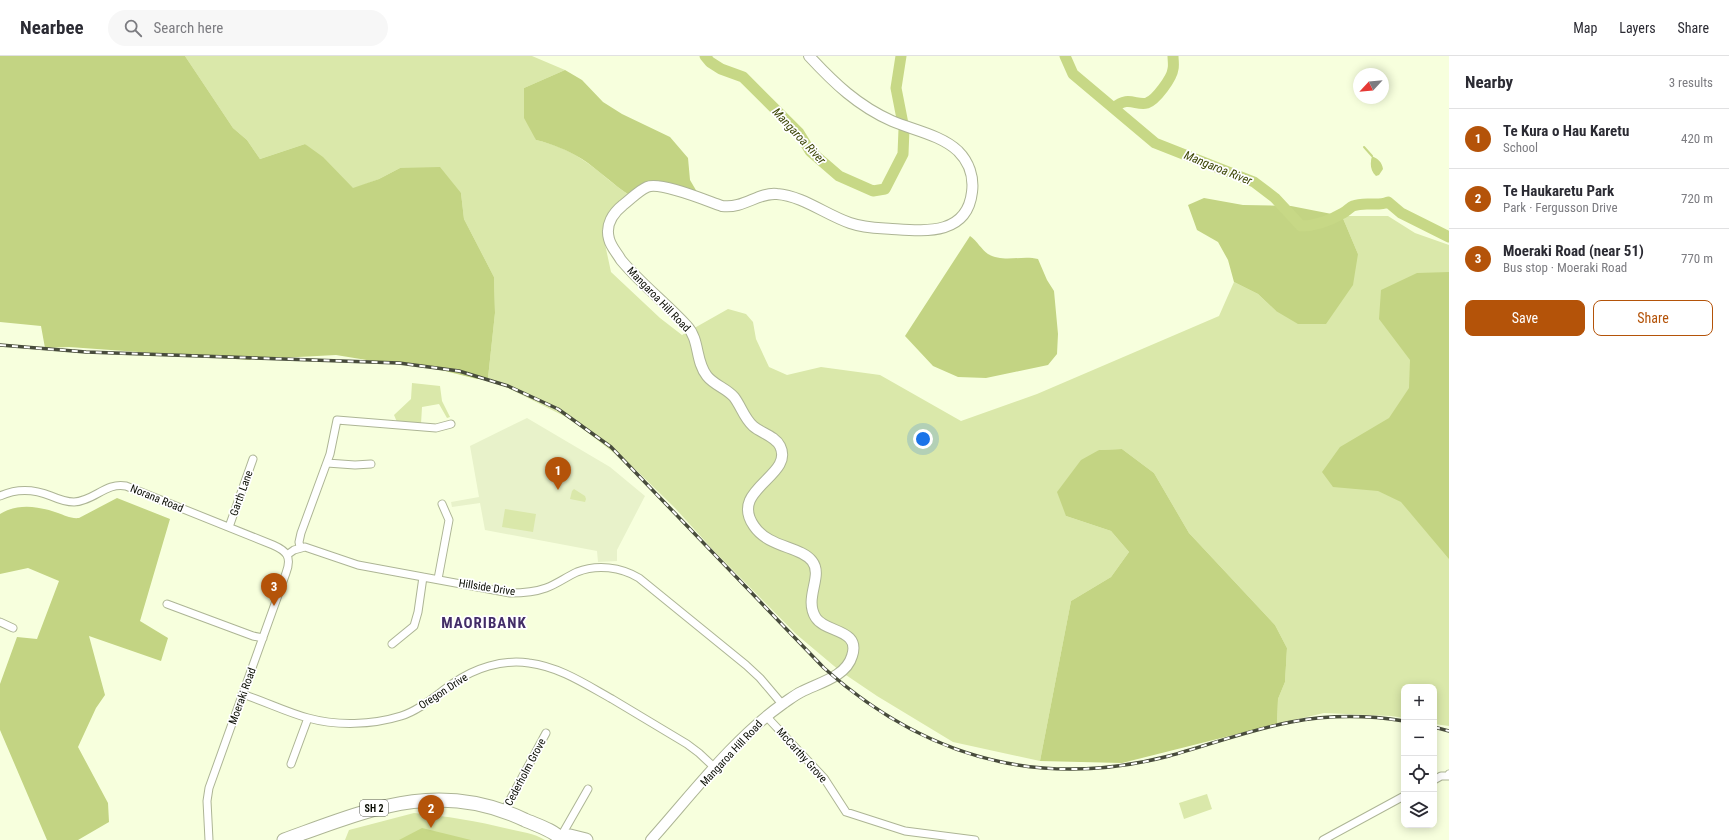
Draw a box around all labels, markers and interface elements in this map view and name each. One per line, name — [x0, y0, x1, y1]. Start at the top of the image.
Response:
search box — [108, 10, 388, 46]
text: Nearbee — [20, 16, 84, 39]
icon: search — [122, 17, 144, 39]
text: Search here — [154, 19, 223, 37]
text: Map — [1573, 20, 1597, 36]
text: Layers — [1619, 20, 1656, 36]
text: Share — [1678, 20, 1709, 36]
north arrow — [1353, 68, 1389, 104]
text: Nearby — [1465, 72, 1513, 92]
text: 3 results — [1669, 75, 1713, 90]
water label: Mangaroa River — [769, 105, 829, 167]
text: Te Kura o Hau Karetu — [1503, 122, 1629, 140]
text: 1 — [1475, 131, 1481, 146]
text: 420 m — [1681, 131, 1713, 146]
text: School — [1503, 140, 1538, 155]
water label: Mangaroa River — [1182, 148, 1254, 188]
text: Te Haukaretu Park — [1503, 182, 1614, 200]
text: 2 — [1475, 191, 1481, 206]
text: 720 m — [1681, 191, 1713, 206]
text: Park · Fergusson Drive — [1503, 200, 1618, 215]
text: Moeraki Road (near 51) — [1503, 242, 1644, 260]
text: 3 — [1475, 251, 1481, 266]
text: 770 m — [1681, 251, 1713, 266]
text: Bus stop · Moeraki Road — [1503, 260, 1627, 275]
street label: Mangaroa Hill Road — [624, 264, 693, 334]
button: Save — [1465, 300, 1585, 336]
button: Share — [1593, 300, 1713, 336]
your location — [913, 429, 933, 449]
pin: 1 — [545, 457, 571, 490]
street label: Garth Lane — [227, 469, 256, 518]
street label: Norana Road — [128, 482, 185, 515]
pin: 3 — [261, 573, 287, 606]
street label: Hillside Drive — [458, 577, 516, 598]
district label: MAORIBANK — [441, 614, 527, 632]
street label: Moeraki Road — [226, 666, 259, 726]
street label: Oregon Drive — [416, 671, 470, 712]
map controls — [1401, 684, 1437, 828]
button: + — [1401, 684, 1437, 720]
street label: Mangaroa Hill Road — [698, 718, 765, 789]
button: − — [1401, 720, 1437, 756]
street label: McCarthy Grove — [774, 725, 830, 785]
street label: Cederholm Grove — [502, 736, 549, 808]
button: locate — [1401, 756, 1437, 792]
button: layers — [1401, 792, 1437, 828]
pin: 2 — [418, 795, 444, 828]
road number: SH 2 — [360, 800, 388, 816]

